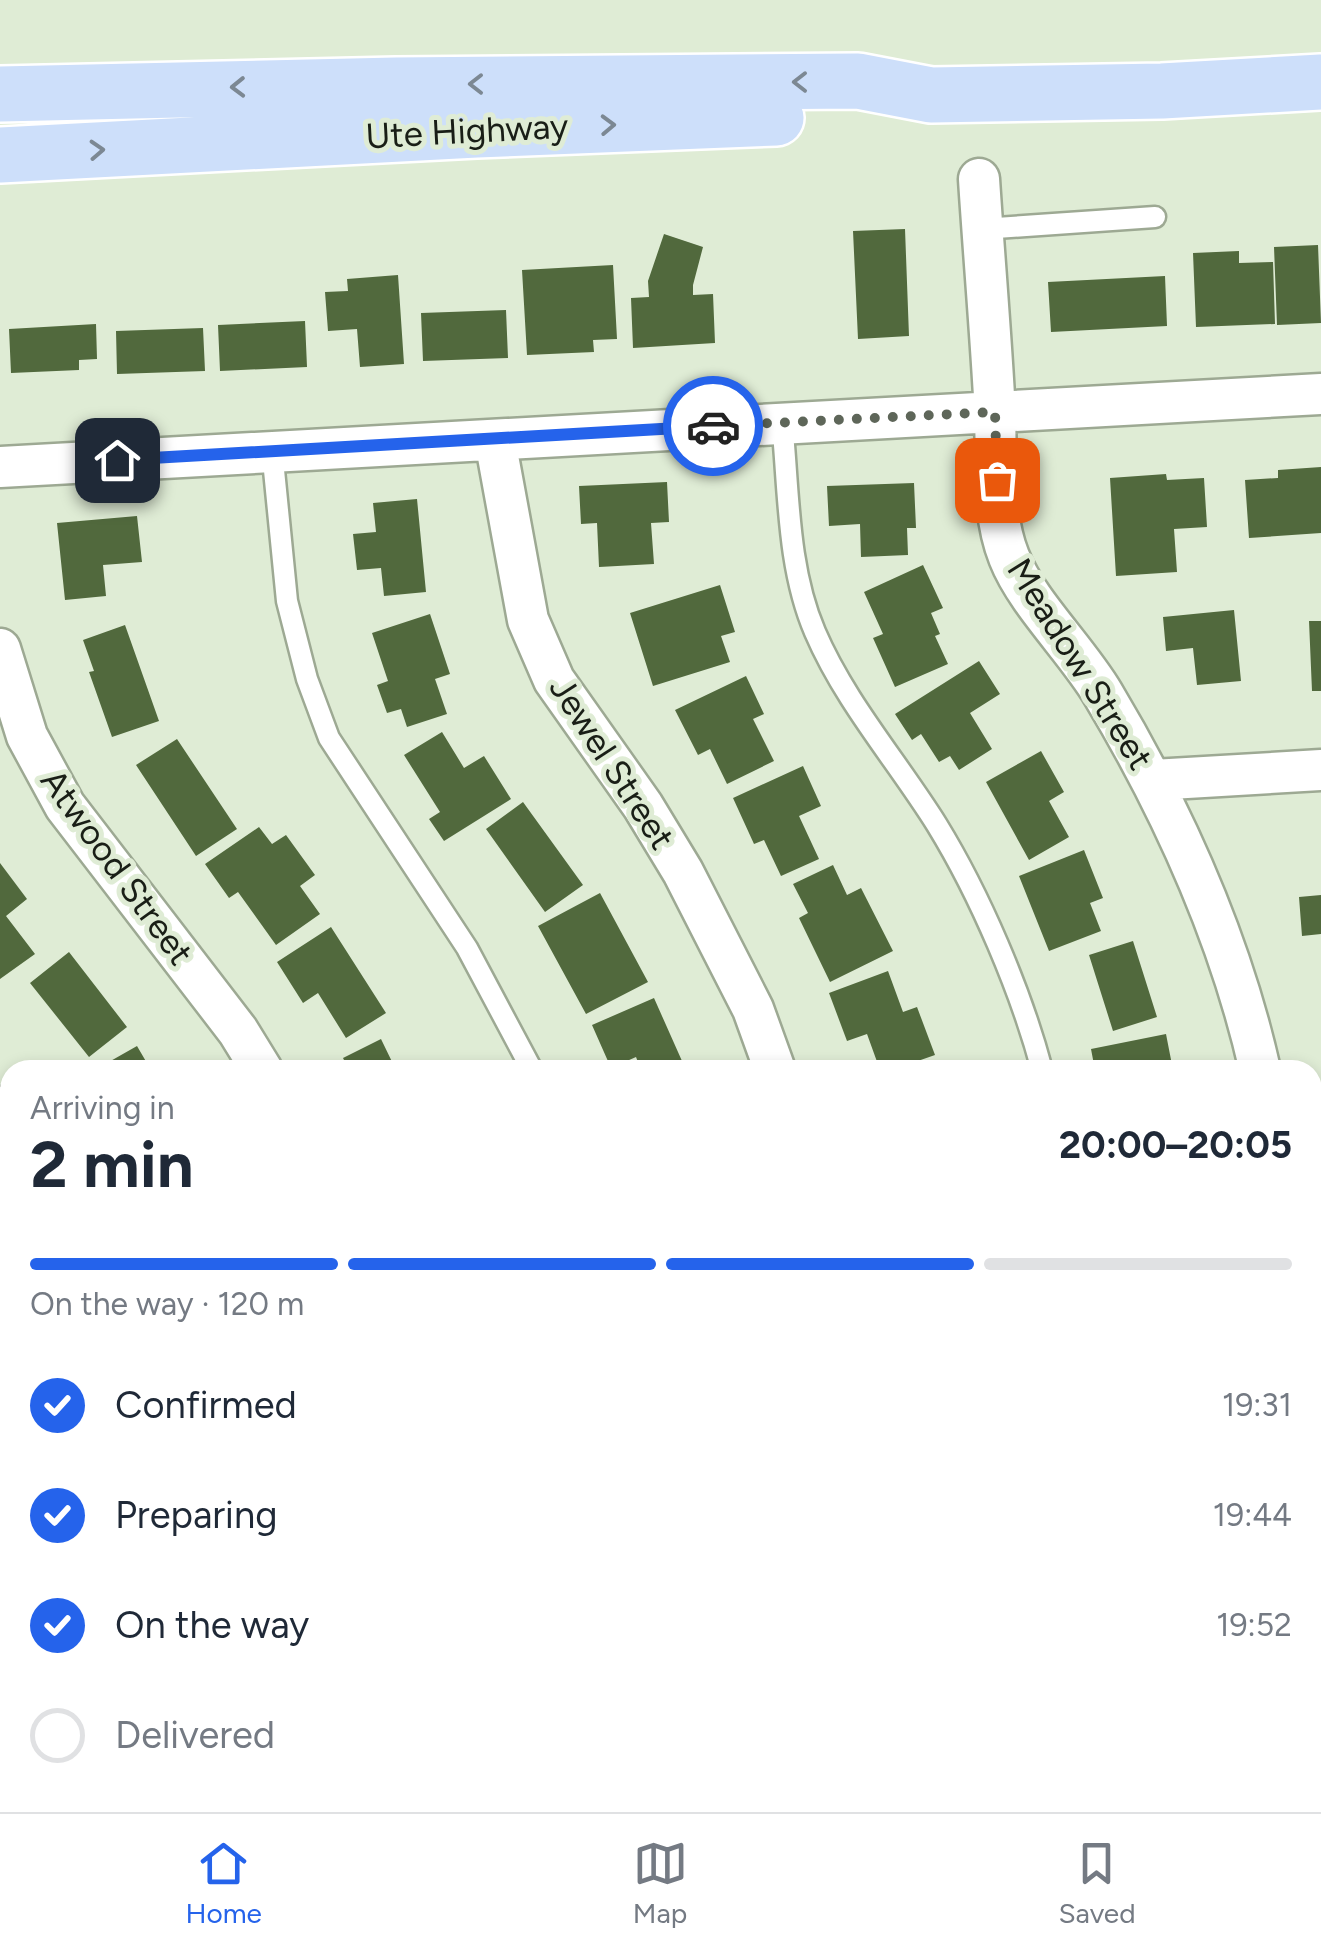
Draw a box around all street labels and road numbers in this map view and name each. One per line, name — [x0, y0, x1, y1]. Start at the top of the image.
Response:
street label: Ute Highway — [365, 105, 570, 157]
street label: Meadow Street — [998, 551, 1162, 777]
street label: Jewel Street — [541, 669, 683, 857]
street label: Atwood Street — [32, 761, 202, 973]

